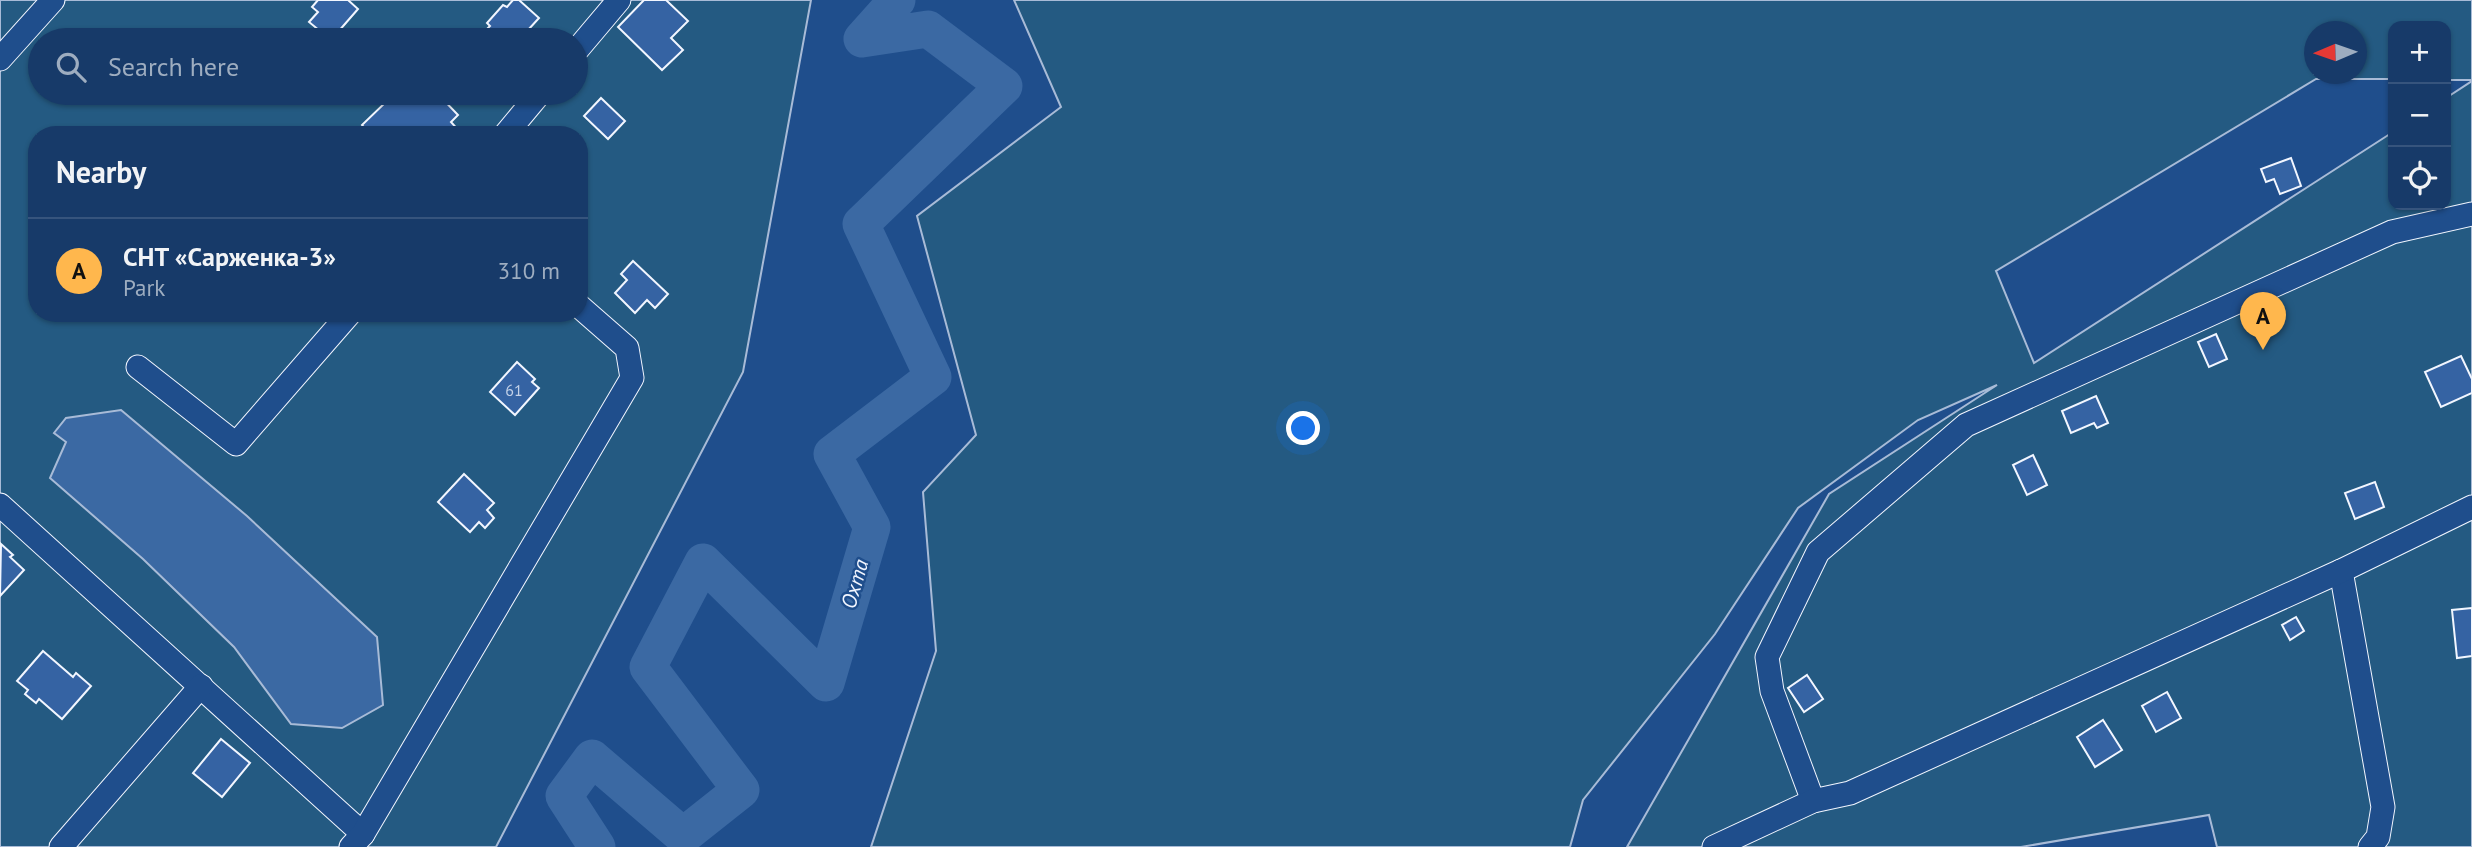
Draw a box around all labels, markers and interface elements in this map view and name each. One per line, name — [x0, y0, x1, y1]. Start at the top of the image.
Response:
north arrow — [2304, 21, 2367, 84]
map controls — [2388, 21, 2451, 210]
button: + — [2388, 21, 2451, 84]
search box — [28, 28, 588, 105]
icon: search — [52, 48, 90, 86]
text: Search here — [108, 50, 239, 83]
button: − — [2388, 84, 2451, 147]
button: locate — [2388, 147, 2451, 210]
text: Nearby — [56, 152, 146, 191]
text: СНТ «Сарженка-3» — [123, 240, 336, 273]
text: A — [72, 256, 86, 285]
text: 310 m — [498, 256, 560, 285]
text: Park — [123, 273, 165, 302]
pin: A — [2240, 292, 2286, 350]
house number: 61 — [505, 380, 523, 400]
your location — [1286, 411, 1320, 445]
water label: Охта — [835, 555, 875, 612]

